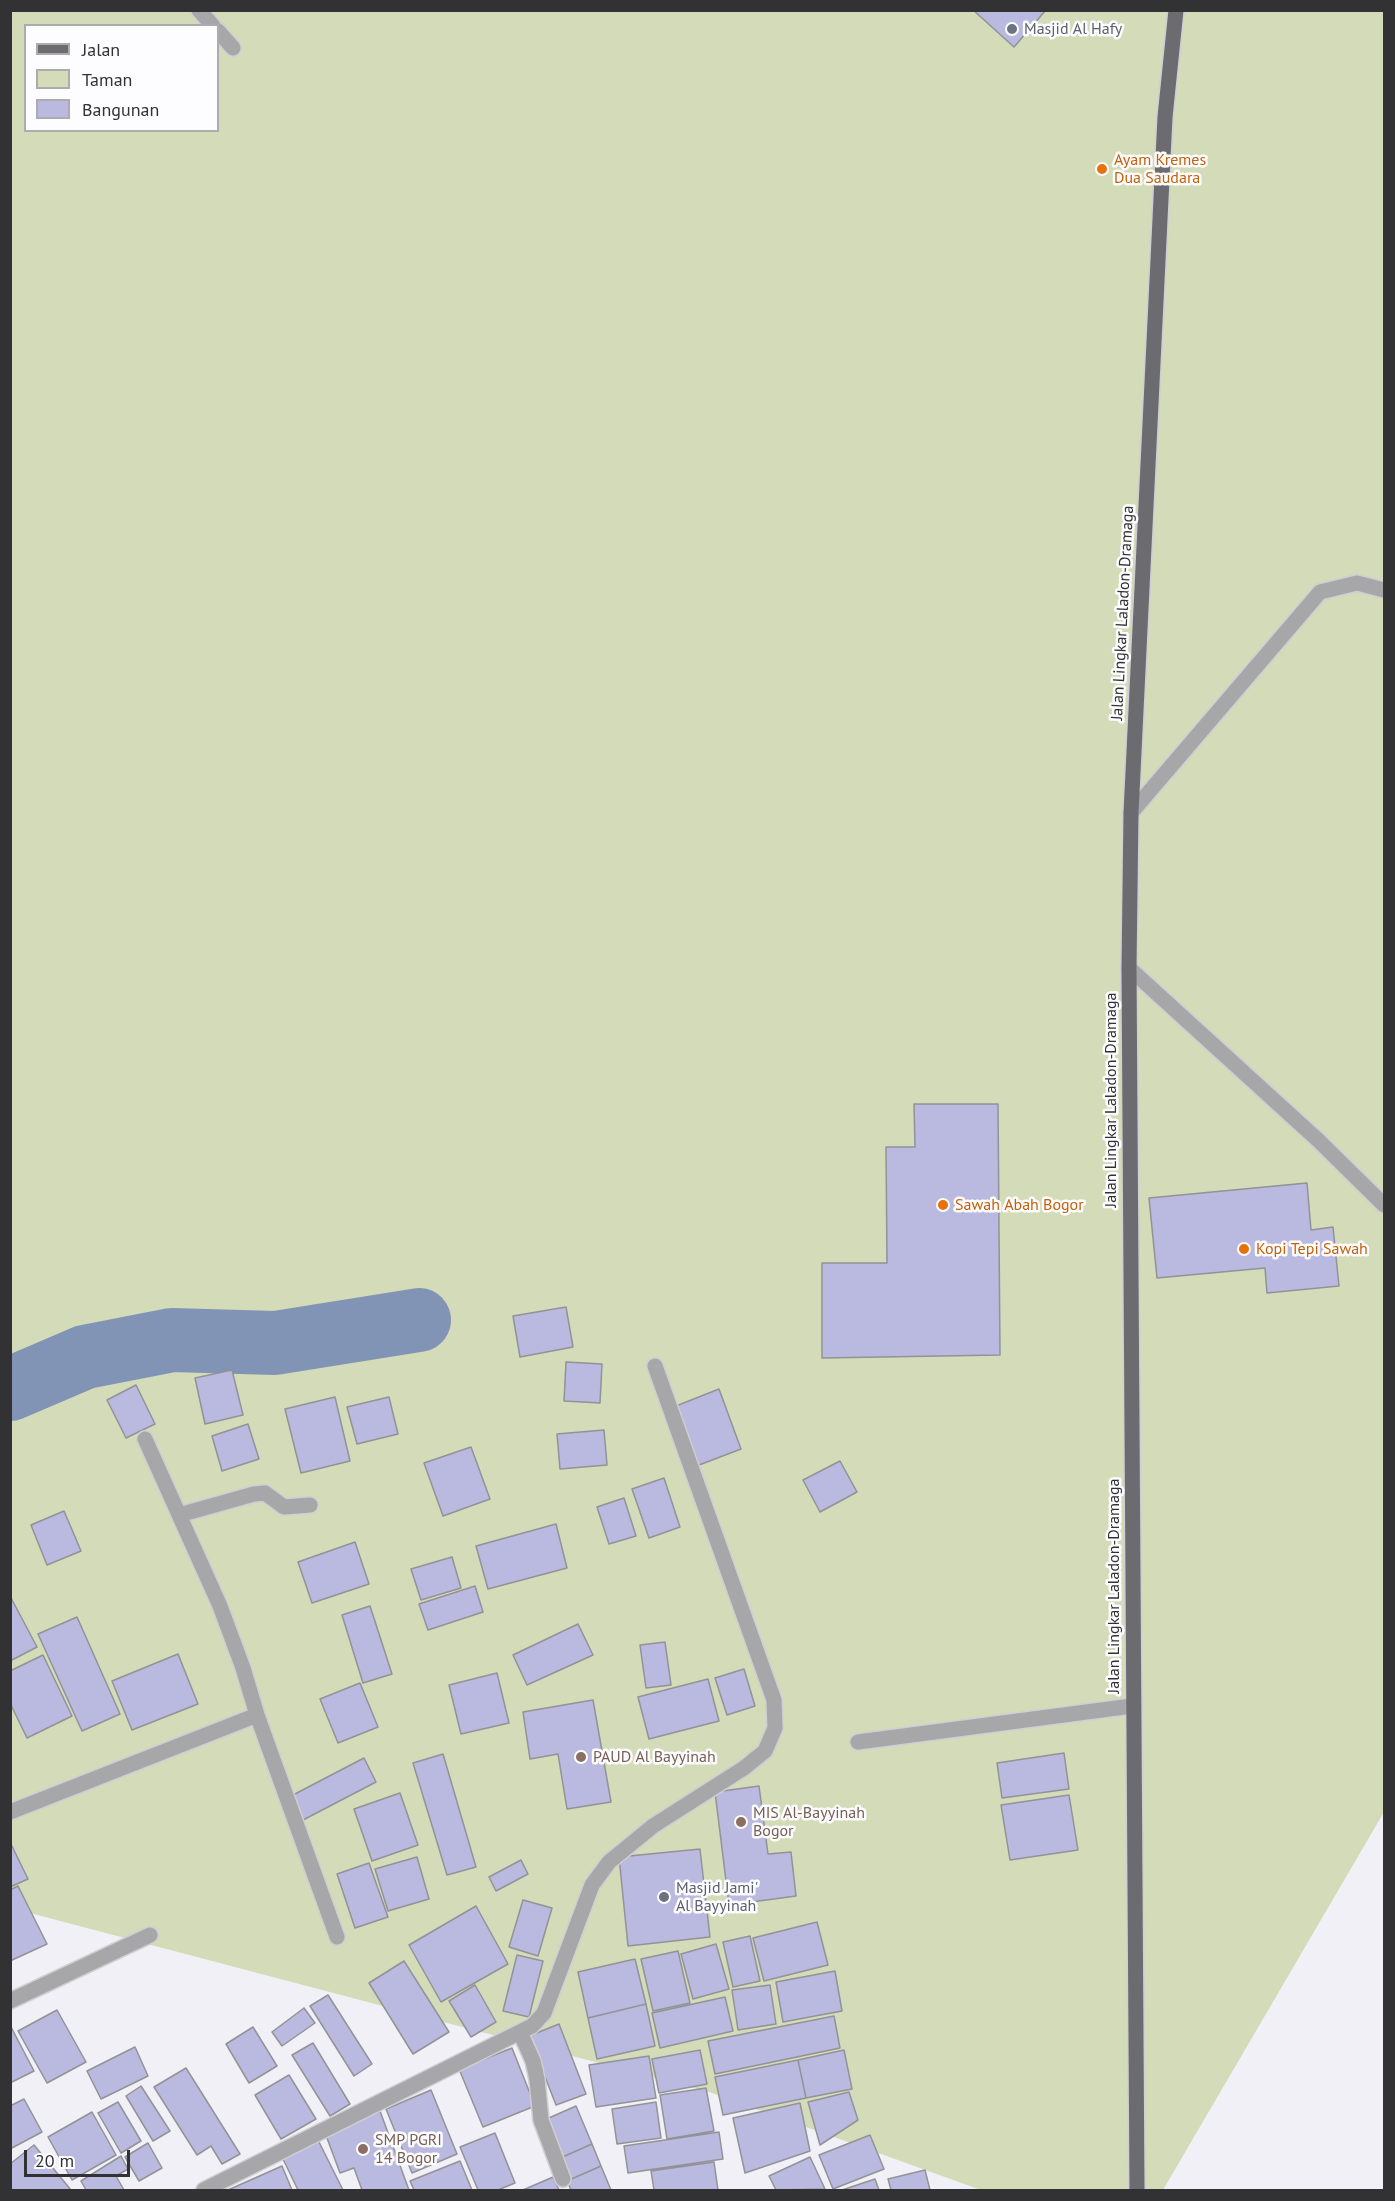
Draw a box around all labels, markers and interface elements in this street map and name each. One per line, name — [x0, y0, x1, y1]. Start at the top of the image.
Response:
place label: Masjid Al Hafy — [1024, 19, 1122, 39]
marker: Masjid Al Hafy — [1005, 22, 1019, 36]
legend — [24, 24, 219, 132]
text: Jalan — [82, 38, 120, 61]
text: Taman — [82, 68, 132, 91]
text: Bangunan — [82, 98, 159, 121]
place label: Ayam Kremes Dua Saudara — [1114, 150, 1206, 188]
marker: Ayam Kremes Dua Saudara — [1095, 162, 1109, 176]
street label: Jalan Lingkar Laladon-Dramaga — [1108, 505, 1138, 721]
street label: Jalan Lingkar Laladon-Dramaga — [1101, 993, 1121, 1207]
place label: Sawah Abah Bogor — [955, 1195, 1084, 1215]
marker: Sawah Abah Bogor — [936, 1198, 950, 1212]
place label: Kopi Tepi Sawah — [1256, 1239, 1368, 1259]
marker: Kopi Tepi Sawah — [1237, 1242, 1251, 1256]
street label: Jalan Lingkar Laladon-Dramaga — [1104, 1479, 1124, 1693]
place label: PAUD Al Bayyinah — [593, 1747, 716, 1767]
marker: PAUD Al Bayyinah — [574, 1750, 588, 1764]
place label: MIS Al-Bayyinah Bogor — [753, 1803, 865, 1841]
marker: MIS Al-Bayyinah Bogor — [734, 1815, 748, 1829]
place label: Masjid Jami' Al Bayyinah — [676, 1878, 758, 1916]
marker: Masjid Jami' Al Bayyinah — [657, 1890, 671, 1904]
place label: SMP PGRI 14 Bogor — [375, 2130, 442, 2168]
scale bar — [27, 2138, 134, 2176]
marker: SMP PGRI 14 Bogor — [356, 2142, 370, 2156]
text: 20 m — [35, 2149, 74, 2172]

